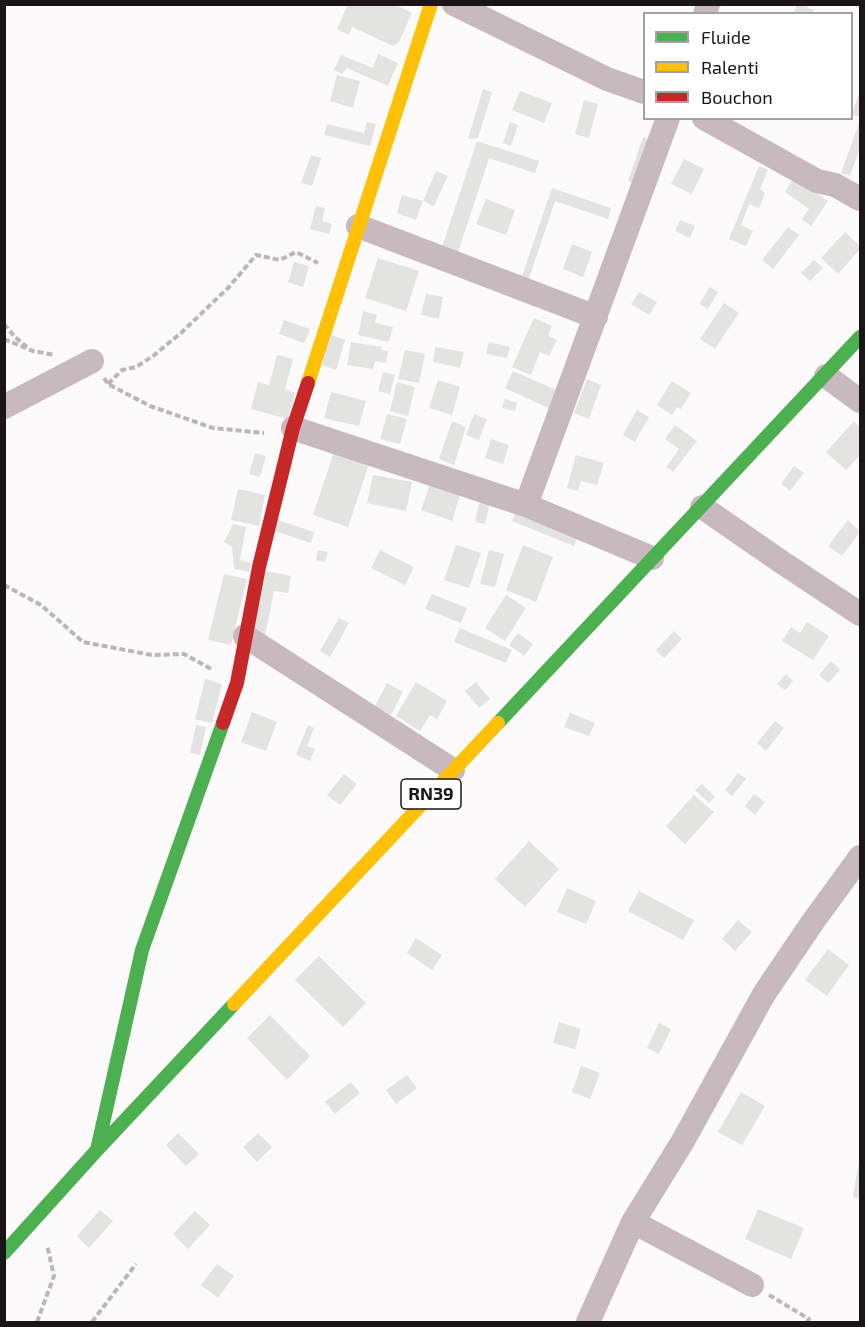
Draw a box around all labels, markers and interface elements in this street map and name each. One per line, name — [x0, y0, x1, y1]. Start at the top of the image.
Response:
legend — [643, 12, 853, 120]
text: Fluide — [701, 26, 751, 48]
text: Ralenti — [701, 56, 759, 78]
text: Bouchon — [701, 86, 773, 108]
road number: RN39 — [401, 779, 461, 809]

